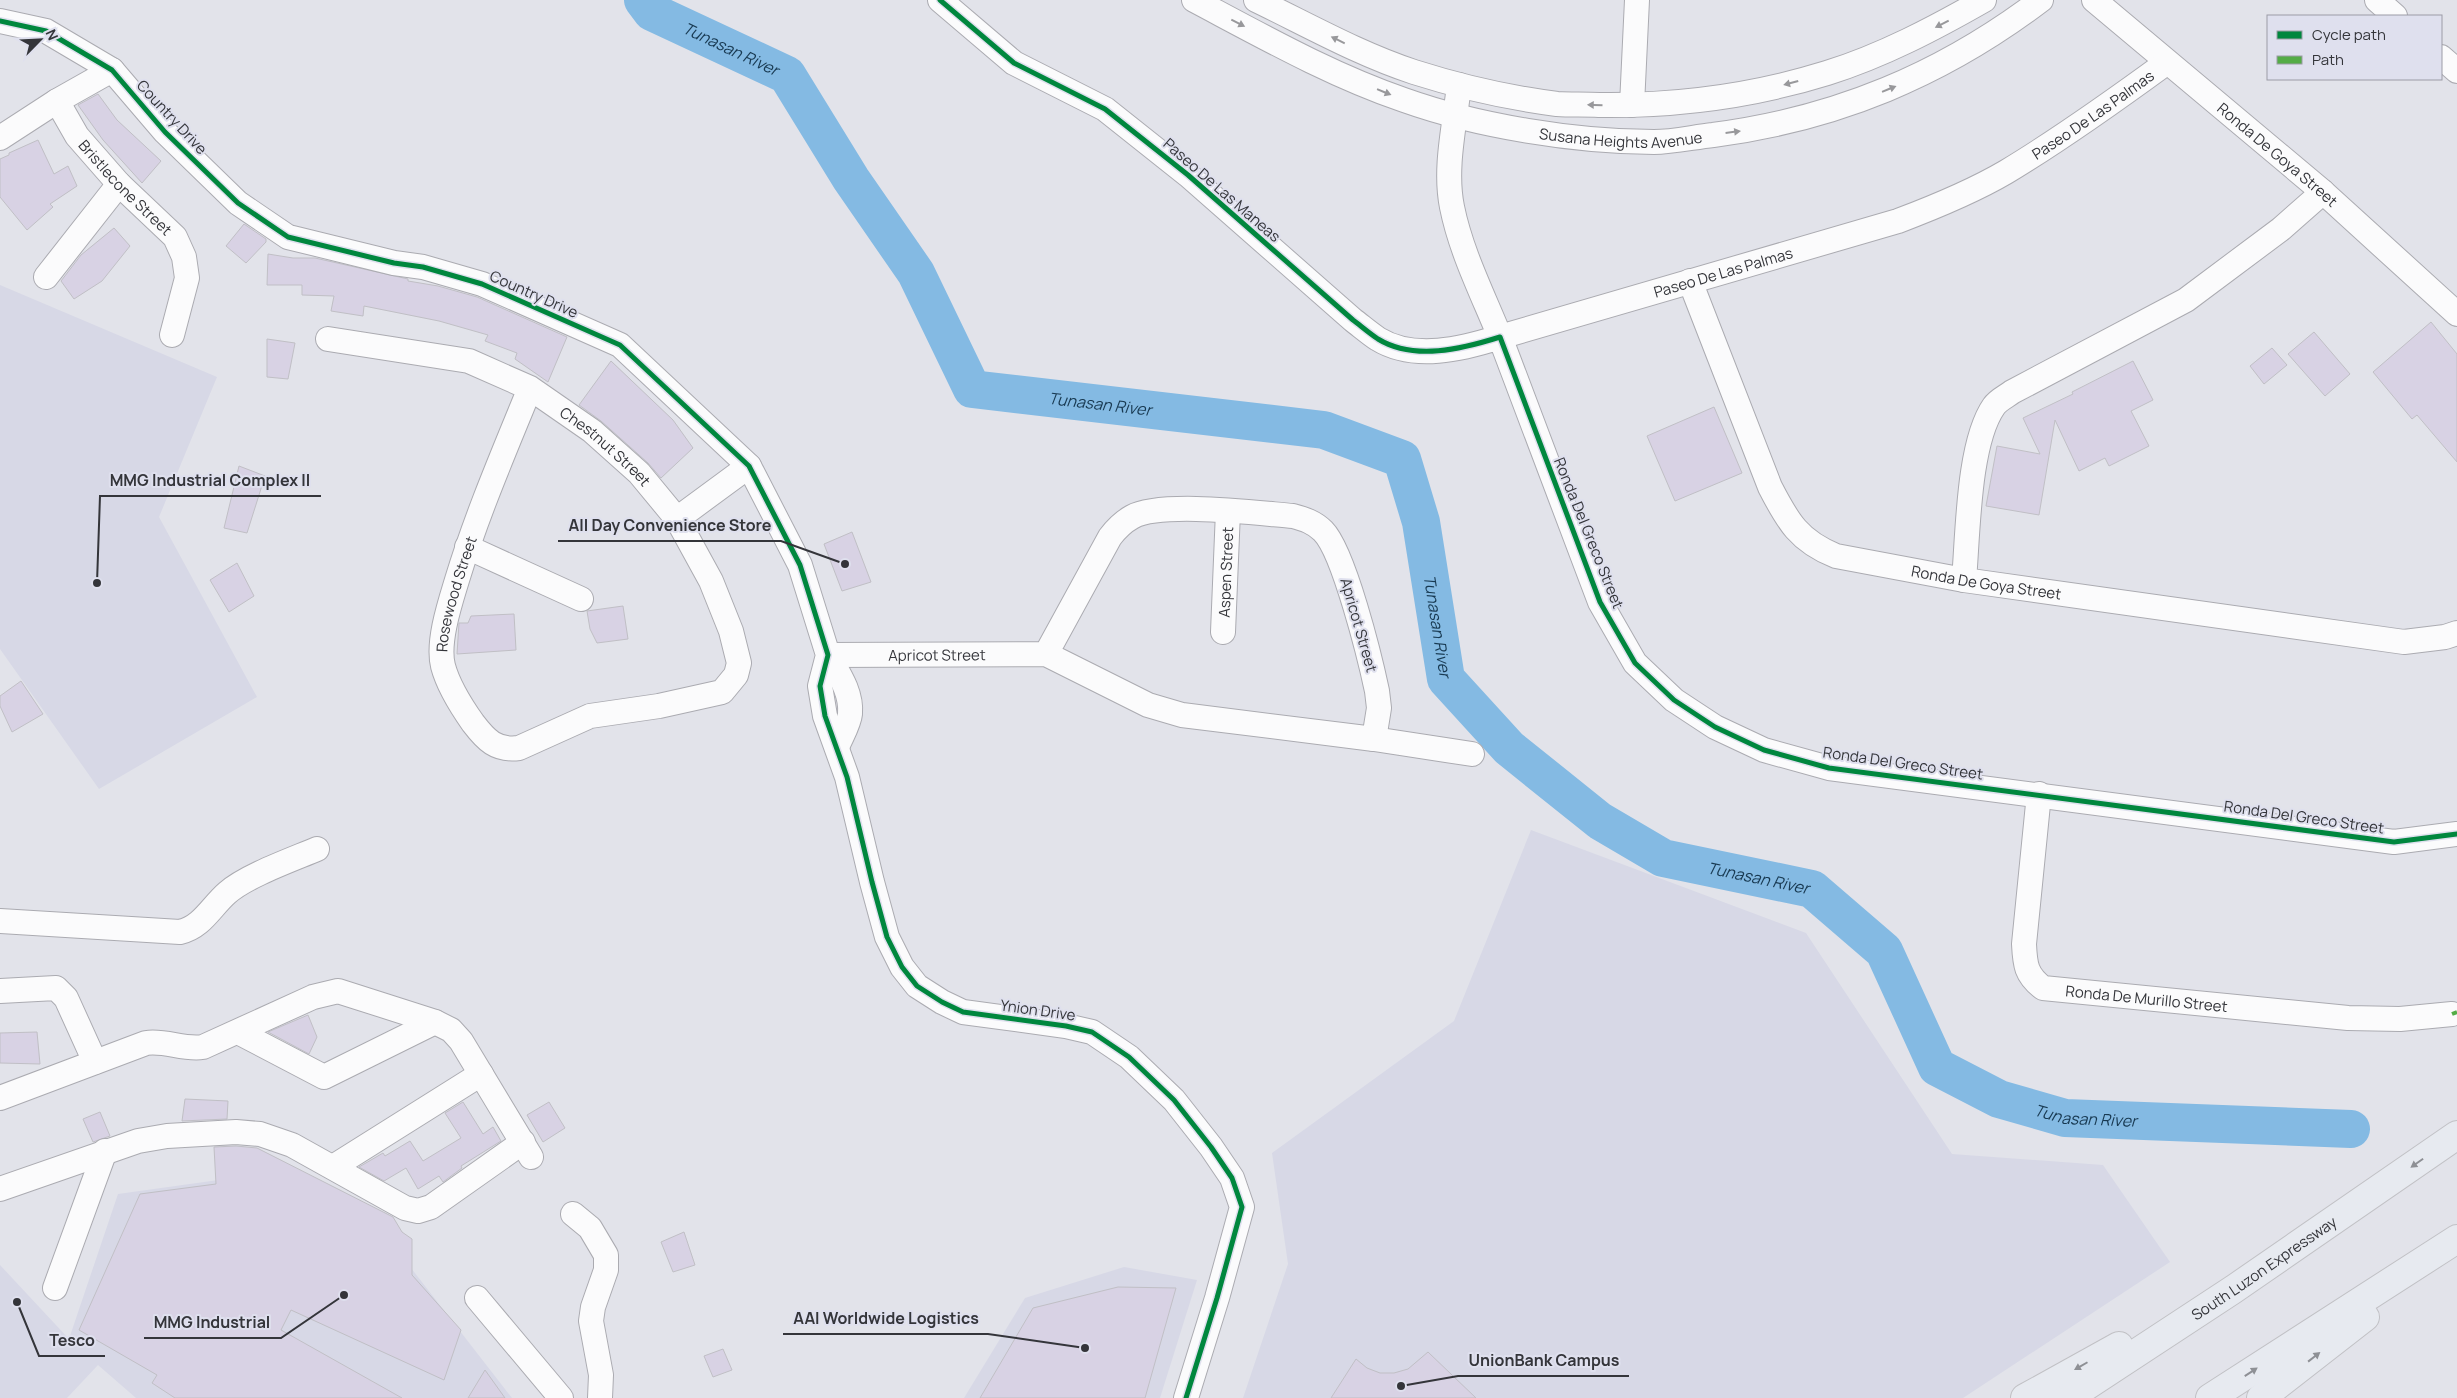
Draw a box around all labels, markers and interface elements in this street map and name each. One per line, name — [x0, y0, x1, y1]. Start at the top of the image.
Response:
north arrow — [15, 15, 65, 65]
legend — [2267, 15, 2442, 80]
water label: Tunasan River — [679, 17, 784, 82]
one-way arrow — [1230, 19, 1245, 27]
one-way arrow — [1934, 20, 1949, 28]
text: Cycle path — [2312, 24, 2386, 45]
text: N — [42, 26, 63, 43]
one-way arrow — [1331, 35, 1345, 43]
text: Path — [2312, 49, 2344, 70]
street label: Paseo De Las Palmas — [2028, 65, 2158, 164]
street label: Country Drive — [132, 75, 212, 159]
one-way arrow — [1783, 79, 1798, 87]
one-way arrow — [1882, 85, 1897, 93]
one-way arrow — [1377, 89, 1391, 97]
street label: Ronda De Goya Street — [2213, 97, 2343, 211]
one-way arrow — [1587, 100, 1603, 108]
street label: Susana Heights Avenue — [1538, 122, 1704, 153]
one-way arrow — [1725, 128, 1741, 136]
street label: Paseo De Las Maneas — [1159, 133, 1285, 247]
street label: Bristlecone Street — [74, 135, 177, 240]
street label: Paseo De Las Palmas — [1651, 242, 1795, 302]
street label: Country Drive — [486, 265, 582, 323]
water label: Tunasan River — [1047, 387, 1155, 421]
street label: Chestnut Street — [556, 402, 656, 490]
street label: Ronda Del Greco Street — [1549, 454, 1629, 612]
callout: MMG Industrial Complex II — [100, 465, 321, 496]
text: MMG Industrial Complex II — [110, 469, 310, 491]
callout: All Day Convenience Store — [558, 510, 781, 541]
text: All Day Convenience Store — [569, 514, 772, 536]
street label: Aspen Street — [1213, 526, 1238, 618]
street label: Rosewood Street — [431, 533, 481, 652]
street label: Ronda De Goya Street — [1910, 560, 2063, 604]
water label: Tunasan River — [1419, 573, 1457, 681]
street label: Apricot Street — [1335, 575, 1383, 675]
street label: Apricot Street — [888, 644, 986, 665]
street label: Ronda Del Greco Street — [1822, 741, 1984, 785]
street label: Ronda Del Greco Street — [2223, 795, 2385, 839]
water label: Tunasan River — [1705, 857, 1813, 900]
street label: Ronda De Murillo Street — [2065, 980, 2229, 1017]
street label: Ynion Drive — [999, 994, 1077, 1026]
water label: Tunasan River — [2032, 1099, 2139, 1132]
one-way arrow — [2410, 1158, 2424, 1168]
street label: South Luzon Expressway — [2187, 1211, 2341, 1325]
callout: AAI Worldwide Logistics — [783, 1303, 988, 1334]
callout: MMG Industrial — [144, 1307, 281, 1338]
text: AAI Worldwide Logistics — [793, 1307, 979, 1329]
text: MMG Industrial — [154, 1311, 270, 1333]
callout: Tesco — [39, 1325, 105, 1356]
text: Tesco — [49, 1329, 95, 1351]
callout: UnionBank Campus — [1458, 1345, 1629, 1376]
text: UnionBank Campus — [1469, 1349, 1620, 1371]
one-way arrow — [2307, 1352, 2320, 1363]
one-way arrow — [2075, 1361, 2088, 1370]
one-way arrow — [2245, 1367, 2258, 1376]

